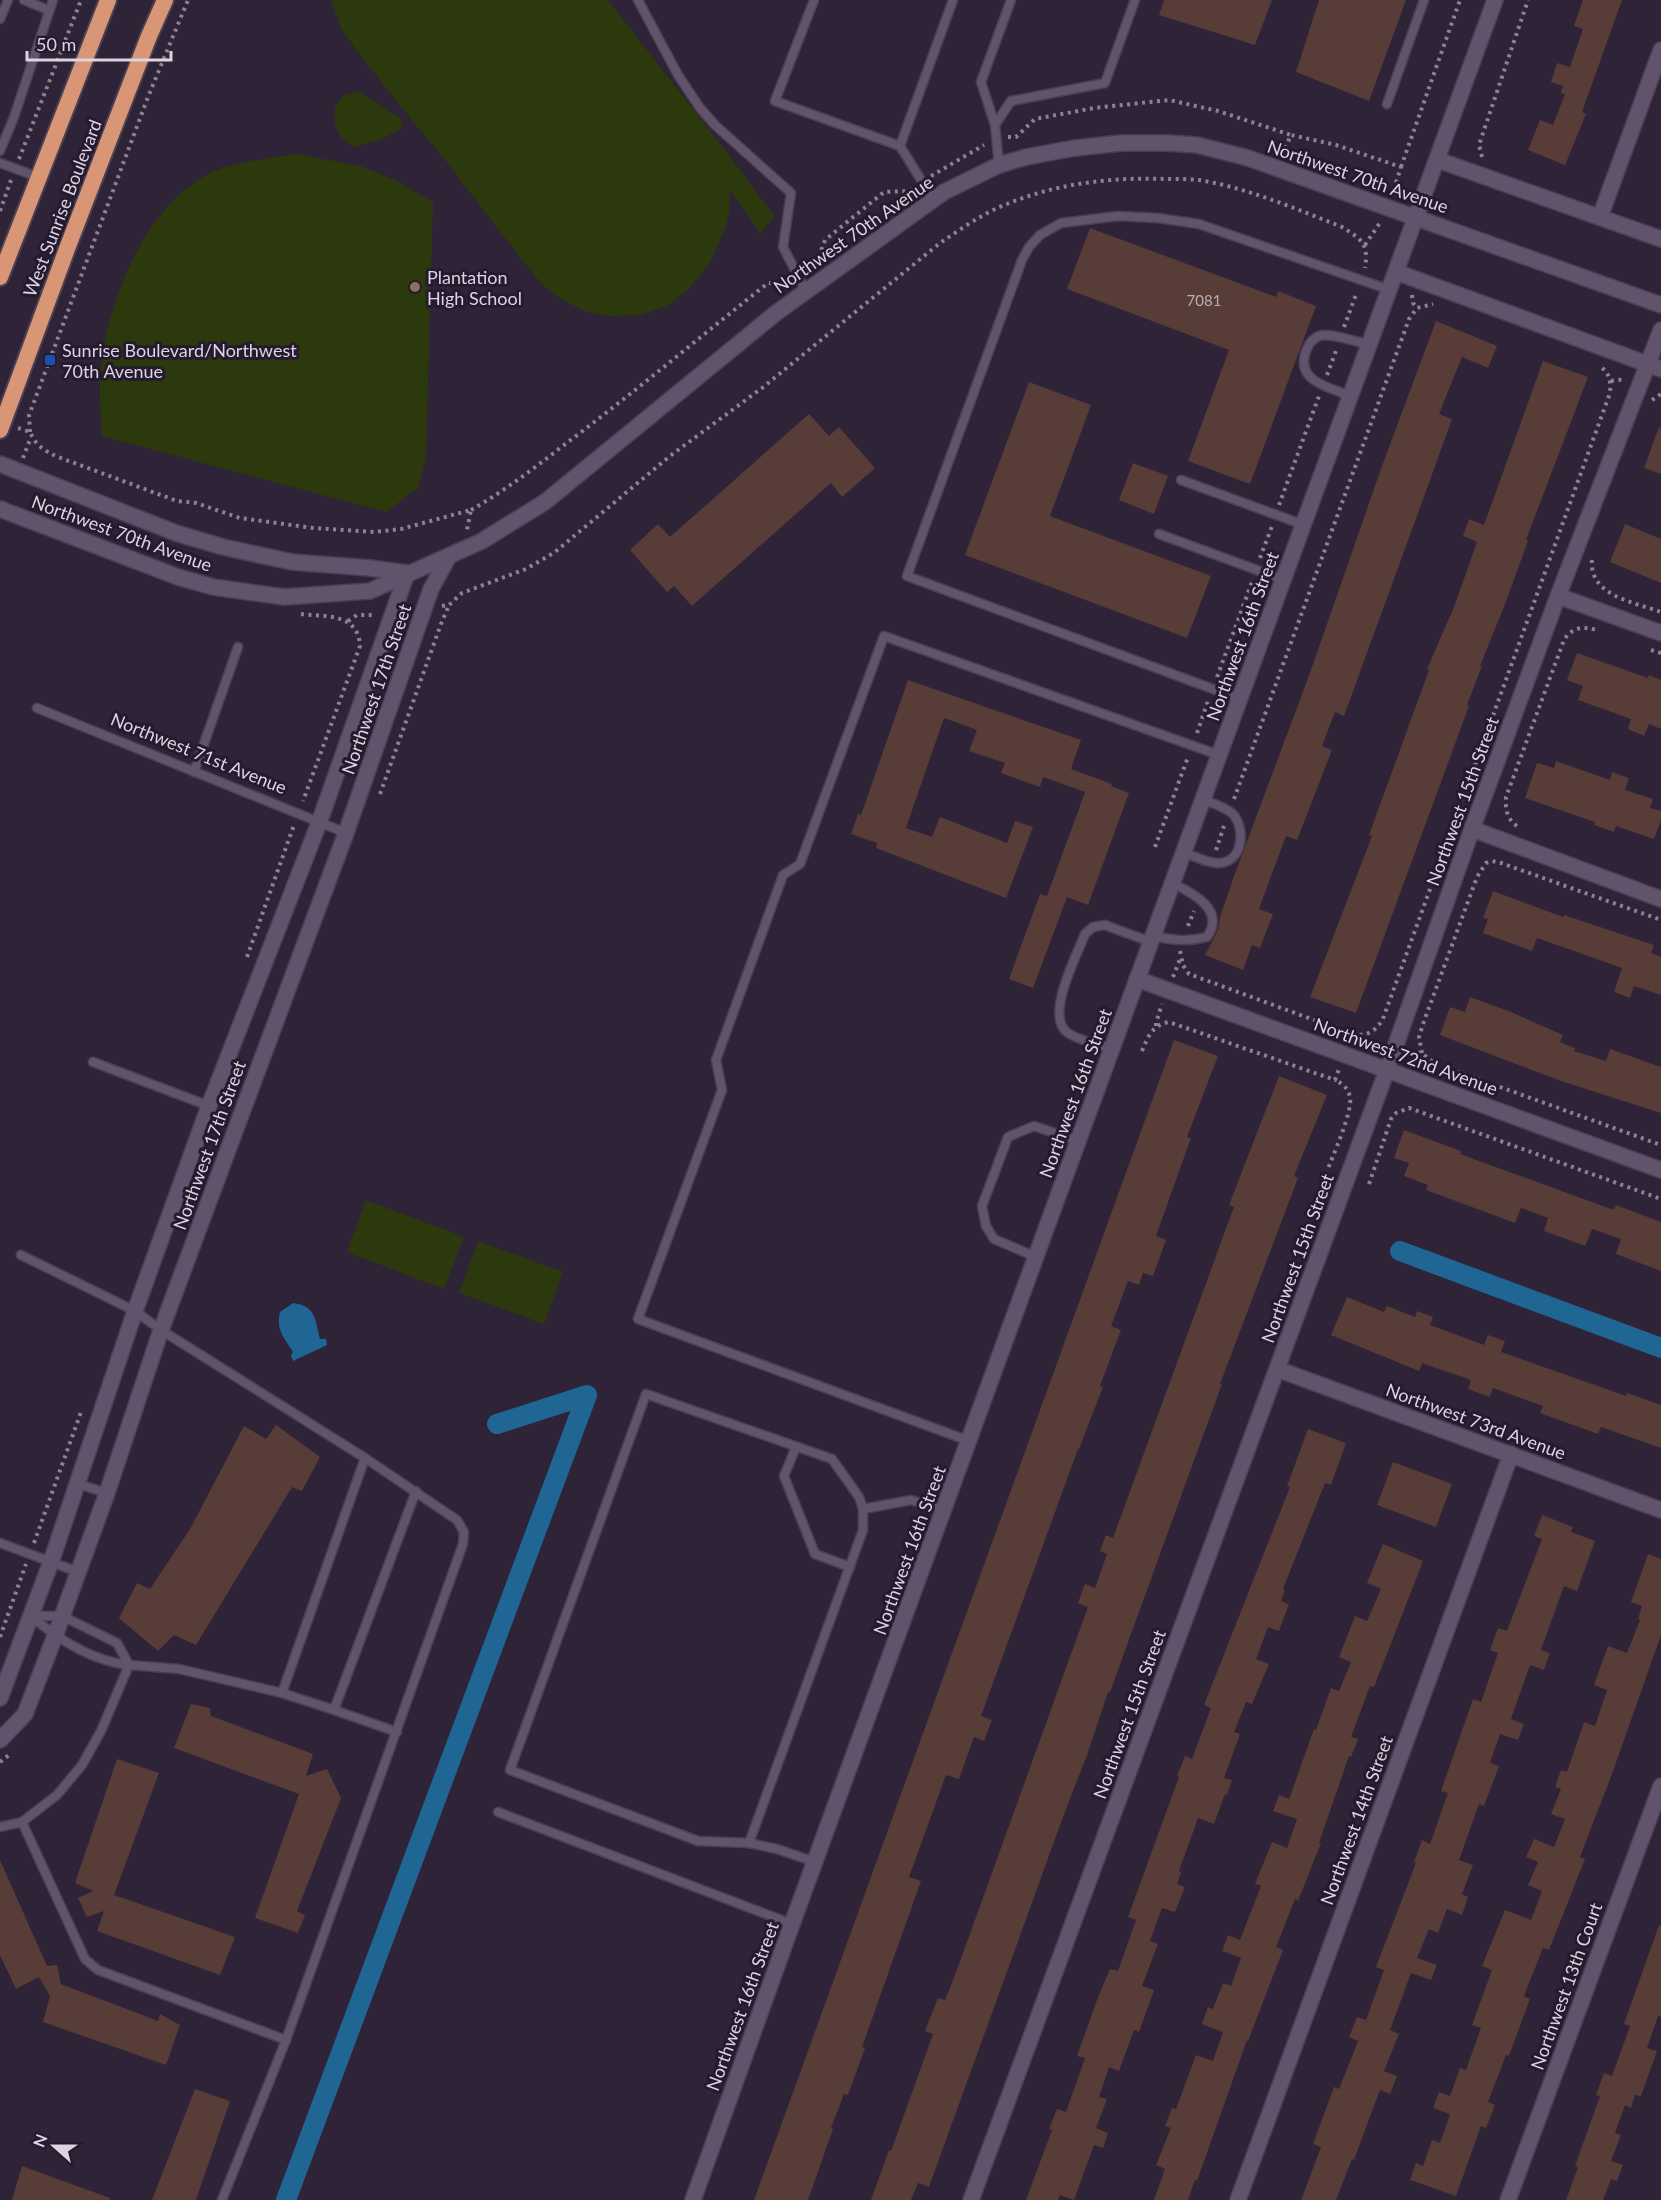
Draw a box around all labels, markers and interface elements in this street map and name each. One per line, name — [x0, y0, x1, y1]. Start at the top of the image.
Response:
scale bar — [27, 24, 171, 62]
text: 50 m — [36, 33, 76, 55]
street label: West Sunrise Boulevard — [18, 116, 106, 300]
street label: Northwest 70th Avenue — [1265, 135, 1451, 217]
street label: Northwest 70th Avenue — [769, 170, 937, 298]
place label: Plantation High School — [427, 266, 522, 309]
marker: Plantation High School — [408, 280, 422, 294]
house number: 7081 — [1187, 291, 1221, 309]
place label: Sunrise Boulevard/Northwest 70th Avenue — [62, 339, 297, 382]
marker: Sunrise Boulevard/Northwest 70th Avenue — [43, 353, 57, 367]
street label: Northwest 70th Avenue — [29, 490, 215, 576]
street label: Northwest 16th Street — [1201, 548, 1283, 724]
street label: Northwest 17th Street — [337, 601, 416, 777]
street label: Northwest 71st Avenue — [108, 708, 290, 798]
street label: Northwest 15th Street — [1421, 713, 1503, 889]
street label: Northwest 16th Street — [1034, 1005, 1116, 1181]
street label: Northwest 72nd Avenue — [1311, 1013, 1501, 1099]
street label: Northwest 17th Street — [168, 1057, 250, 1233]
street label: Northwest 15th Street — [1256, 1170, 1338, 1346]
street label: Northwest 73rd Avenue — [1383, 1378, 1569, 1464]
street label: Northwest 16th Street — [868, 1462, 950, 1638]
street label: Northwest 15th Street — [1088, 1626, 1170, 1802]
street label: Northwest 14th Street — [1315, 1732, 1397, 1908]
street label: Northwest 13th Court — [1526, 1899, 1607, 2073]
street label: Northwest 16th Street — [701, 1918, 783, 2094]
north arrow — [24, 2116, 84, 2176]
text: N — [28, 2131, 51, 2150]

